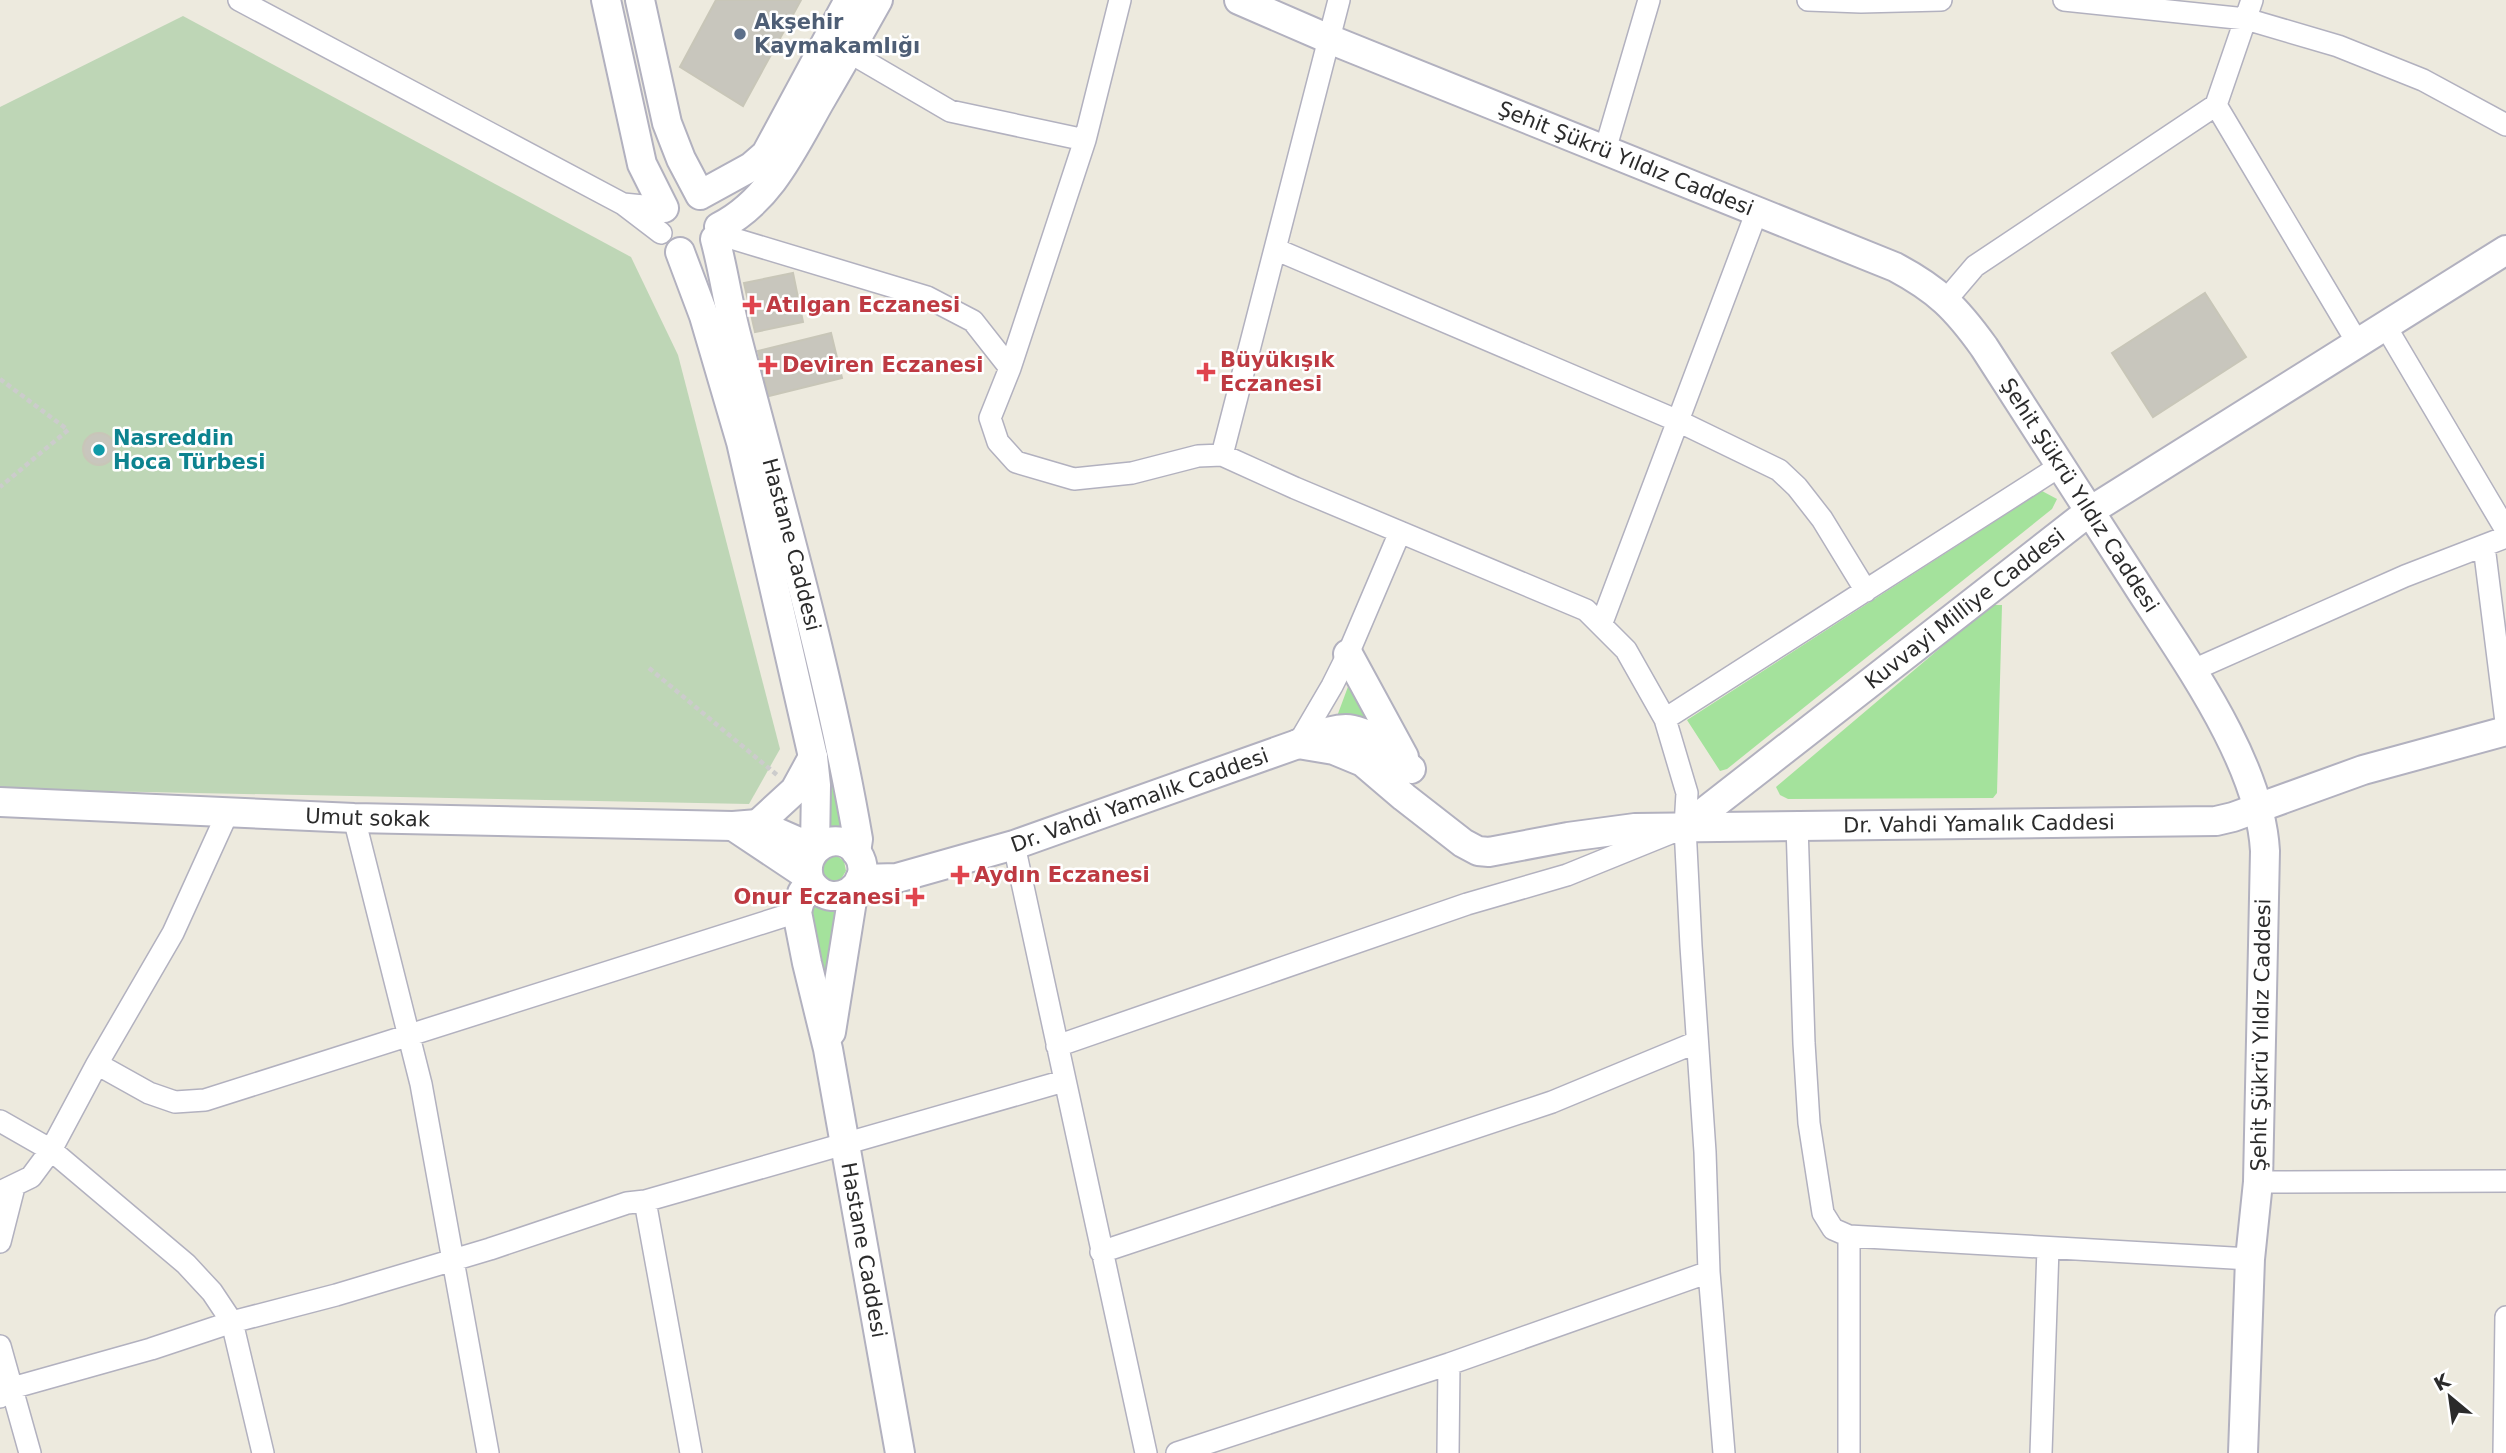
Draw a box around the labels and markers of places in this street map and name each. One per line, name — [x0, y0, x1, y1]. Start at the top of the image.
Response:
place label: Akşehir Kaymakamlığı — [754, 10, 920, 58]
marker: Akşehir Kaymakamlığı — [732, 26, 748, 42]
place label: Atılgan Eczanesi — [766, 293, 960, 317]
marker: Atılgan Eczanesi — [744, 297, 760, 313]
place label: Büyükışık Eczanesi — [1220, 348, 1335, 396]
place label: Deviren Eczanesi — [782, 353, 984, 377]
marker: Deviren Eczanesi — [760, 357, 776, 373]
marker: Büyükışık Eczanesi — [1198, 364, 1214, 380]
place label: Nasreddin Hoca Türbesi — [113, 426, 266, 474]
marker: Nasreddin Hoca Türbesi — [91, 442, 107, 458]
place label: Aydın Eczanesi — [974, 863, 1150, 887]
marker: Aydın Eczanesi — [952, 867, 968, 883]
place label: Onur Eczanesi — [734, 885, 901, 909]
marker: Onur Eczanesi — [907, 889, 923, 905]

